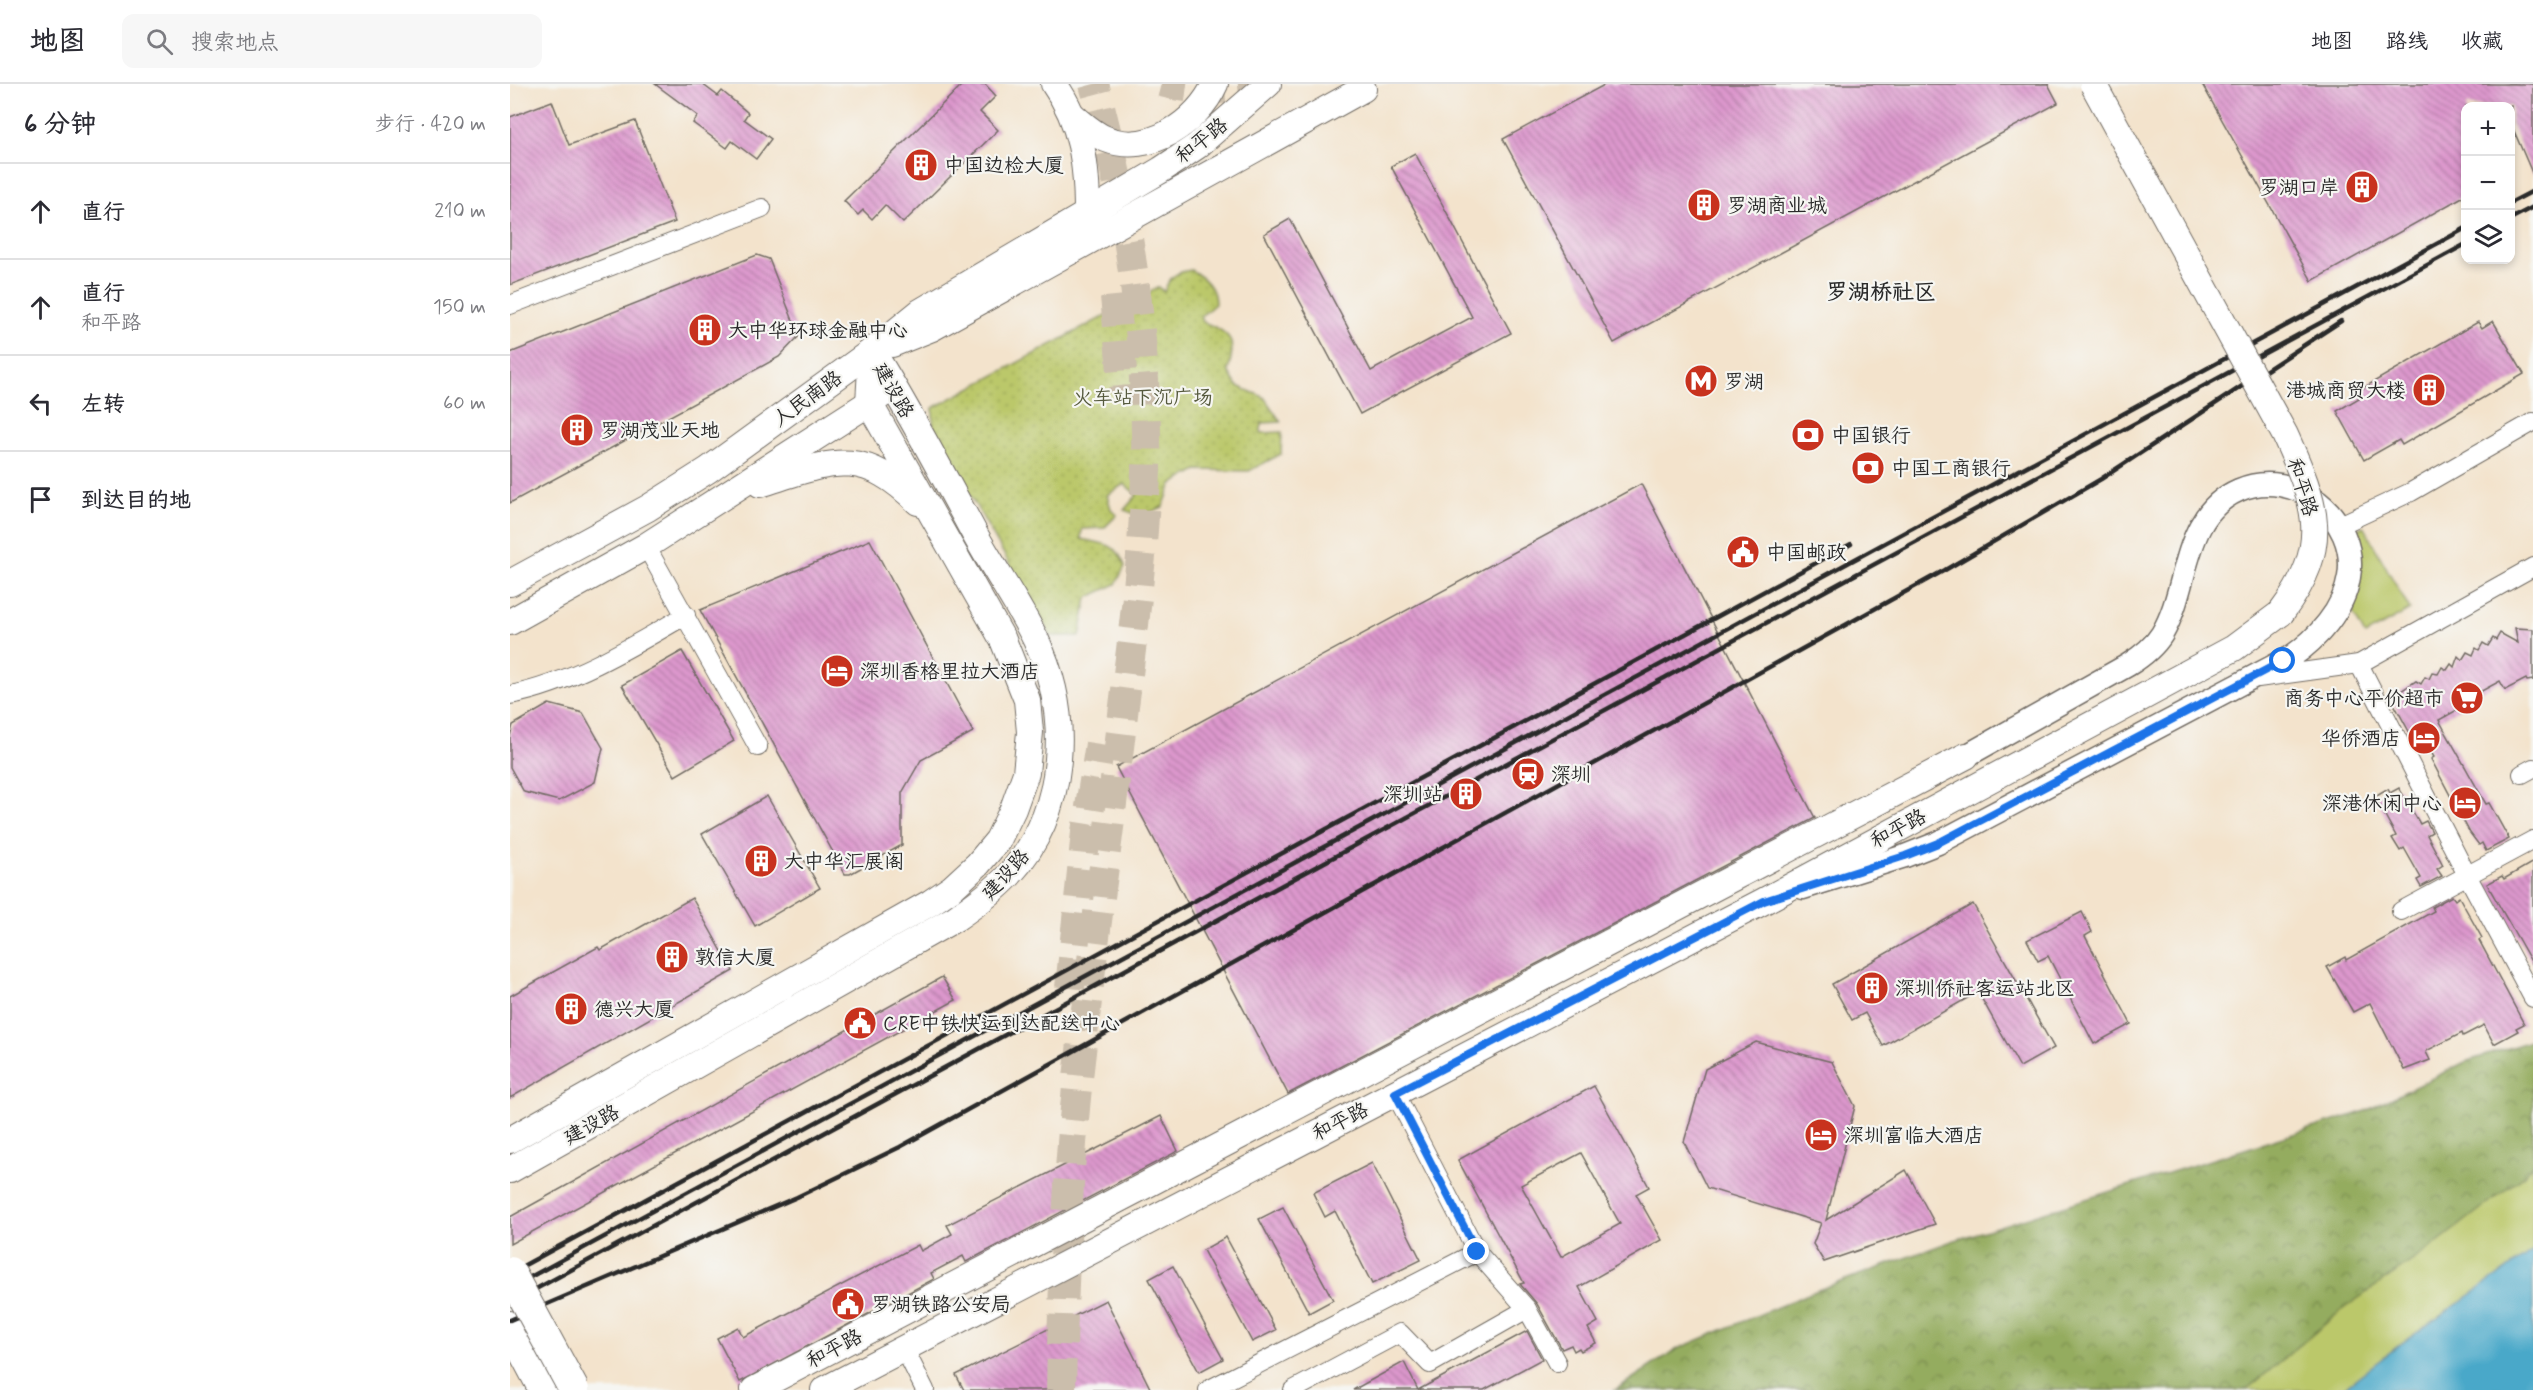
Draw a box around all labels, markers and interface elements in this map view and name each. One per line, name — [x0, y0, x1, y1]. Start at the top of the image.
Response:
search box — [122, 14, 542, 68]
text: 地图 — [30, 24, 86, 61]
icon: search — [143, 25, 176, 58]
text: 地图 — [2311, 28, 2353, 56]
text: 路线 — [2386, 28, 2428, 56]
text: 收藏 — [2461, 28, 2503, 56]
text: 搜索地点 — [191, 29, 279, 57]
map controls — [2461, 102, 2515, 264]
button: + — [2461, 102, 2515, 156]
text: 6 分钟 — [24, 108, 96, 142]
text: 步行 · 420 m — [375, 111, 486, 138]
street label: 和平路 — [1170, 111, 1235, 170]
building icon: 中国边检大厦 — [903, 147, 939, 183]
place label: 中国边检大厦 — [944, 153, 1064, 180]
button: − — [2461, 156, 2515, 210]
building icon: 罗湖口岸 — [2344, 169, 2380, 205]
place label: 罗湖口岸 — [2259, 175, 2339, 202]
building icon: 罗湖商业城 — [1686, 187, 1722, 223]
place label: 罗湖商业城 — [1727, 193, 1827, 220]
icon: ahead — [24, 195, 57, 228]
text: 210 m — [434, 198, 486, 225]
text: 直行 — [81, 199, 125, 227]
button: layers — [2461, 210, 2515, 264]
district label: 罗湖桥社区 — [1826, 279, 1936, 307]
text: 直行 — [81, 280, 125, 308]
icon: ahead — [24, 291, 57, 324]
text: 150 m — [433, 294, 486, 321]
text: 和平路 — [81, 310, 141, 337]
building icon: 大中华环球金融中心 — [687, 312, 723, 348]
place label: 大中华环球金融中心 — [728, 318, 908, 345]
street label: 建设路 — [866, 358, 920, 424]
metro station icon: 罗湖 — [1683, 363, 1719, 399]
street label: 人民南路 — [768, 364, 849, 434]
place label: 罗湖 — [1724, 369, 1764, 396]
building icon: 港城商贸大楼 — [2411, 372, 2447, 408]
place label: 港城商贸大楼 — [2286, 378, 2406, 405]
park label: 火车站下沉广场 — [1073, 385, 1213, 412]
icon: left — [24, 387, 57, 420]
text: 60 m — [443, 390, 486, 417]
text: 左转 — [81, 391, 125, 419]
building icon: 罗湖茂业天地 — [559, 412, 595, 448]
bank icon: 中国银行 — [1790, 417, 1826, 453]
place label: 罗湖茂业天地 — [600, 418, 720, 445]
place label: 中国银行 — [1831, 423, 1911, 450]
bank icon: 中国工商银行 — [1850, 450, 1886, 486]
street label: 和平路 — [2280, 455, 2324, 521]
place label: 中国工商银行 — [1891, 456, 2011, 483]
icon: arrive — [24, 483, 57, 516]
text: 到达目的地 — [81, 487, 191, 515]
public building icon: 中国邮政 — [1725, 534, 1761, 570]
place label: 中国邮政 — [1766, 540, 1846, 567]
route start — [2269, 647, 2295, 673]
hotel icon: 深圳香格里拉大酒店 — [819, 653, 855, 689]
place label: 深圳香格里拉大酒店 — [860, 659, 1040, 686]
supermarket icon: 商务中心平价超市 — [2449, 680, 2485, 716]
place label: 商务中心平价超市 — [2284, 686, 2444, 713]
hotel icon: 华侨酒店 — [2406, 720, 2442, 756]
place label: 华侨酒店 — [2321, 726, 2401, 753]
station icon: 深圳 — [1510, 756, 1546, 792]
place label: 深圳 — [1551, 762, 1591, 789]
building icon: 深圳站 — [1448, 776, 1484, 812]
place label: 深圳站 — [1383, 782, 1443, 809]
hotel icon: 深港休闲中心 — [2447, 785, 2483, 821]
place label: 深港休闲中心 — [2322, 791, 2442, 818]
street label: 和平路 — [1866, 803, 1932, 855]
building icon: 大中华汇展阁 — [743, 843, 779, 879]
street label: 建设路 — [976, 843, 1037, 906]
place label: 大中华汇展阁 — [784, 849, 904, 876]
building icon: 敦信大厦 — [654, 939, 690, 975]
place label: 敦信大厦 — [695, 945, 775, 972]
building icon: 深圳侨社客运站北区 — [1854, 970, 1890, 1006]
place label: 深圳侨社客运站北区 — [1895, 976, 2075, 1003]
building icon: 德兴大厦 — [553, 991, 589, 1027]
place label: 德兴大厦 — [594, 997, 674, 1024]
public building icon: CRE中铁快运到达配送中心 — [842, 1005, 878, 1041]
place label: CRE中铁快运到达配送中心 — [883, 1011, 1120, 1038]
street label: 和平路 — [1308, 1096, 1374, 1148]
street label: 建设路 — [559, 1098, 625, 1152]
hotel icon: 深圳富临大酒店 — [1803, 1117, 1839, 1153]
place label: 深圳富临大酒店 — [1844, 1123, 1984, 1150]
route end — [1463, 1238, 1489, 1264]
public building icon: 罗湖铁路公安局 — [830, 1286, 866, 1322]
place label: 罗湖铁路公安局 — [871, 1292, 1011, 1319]
street label: 和平路 — [802, 1323, 868, 1375]

